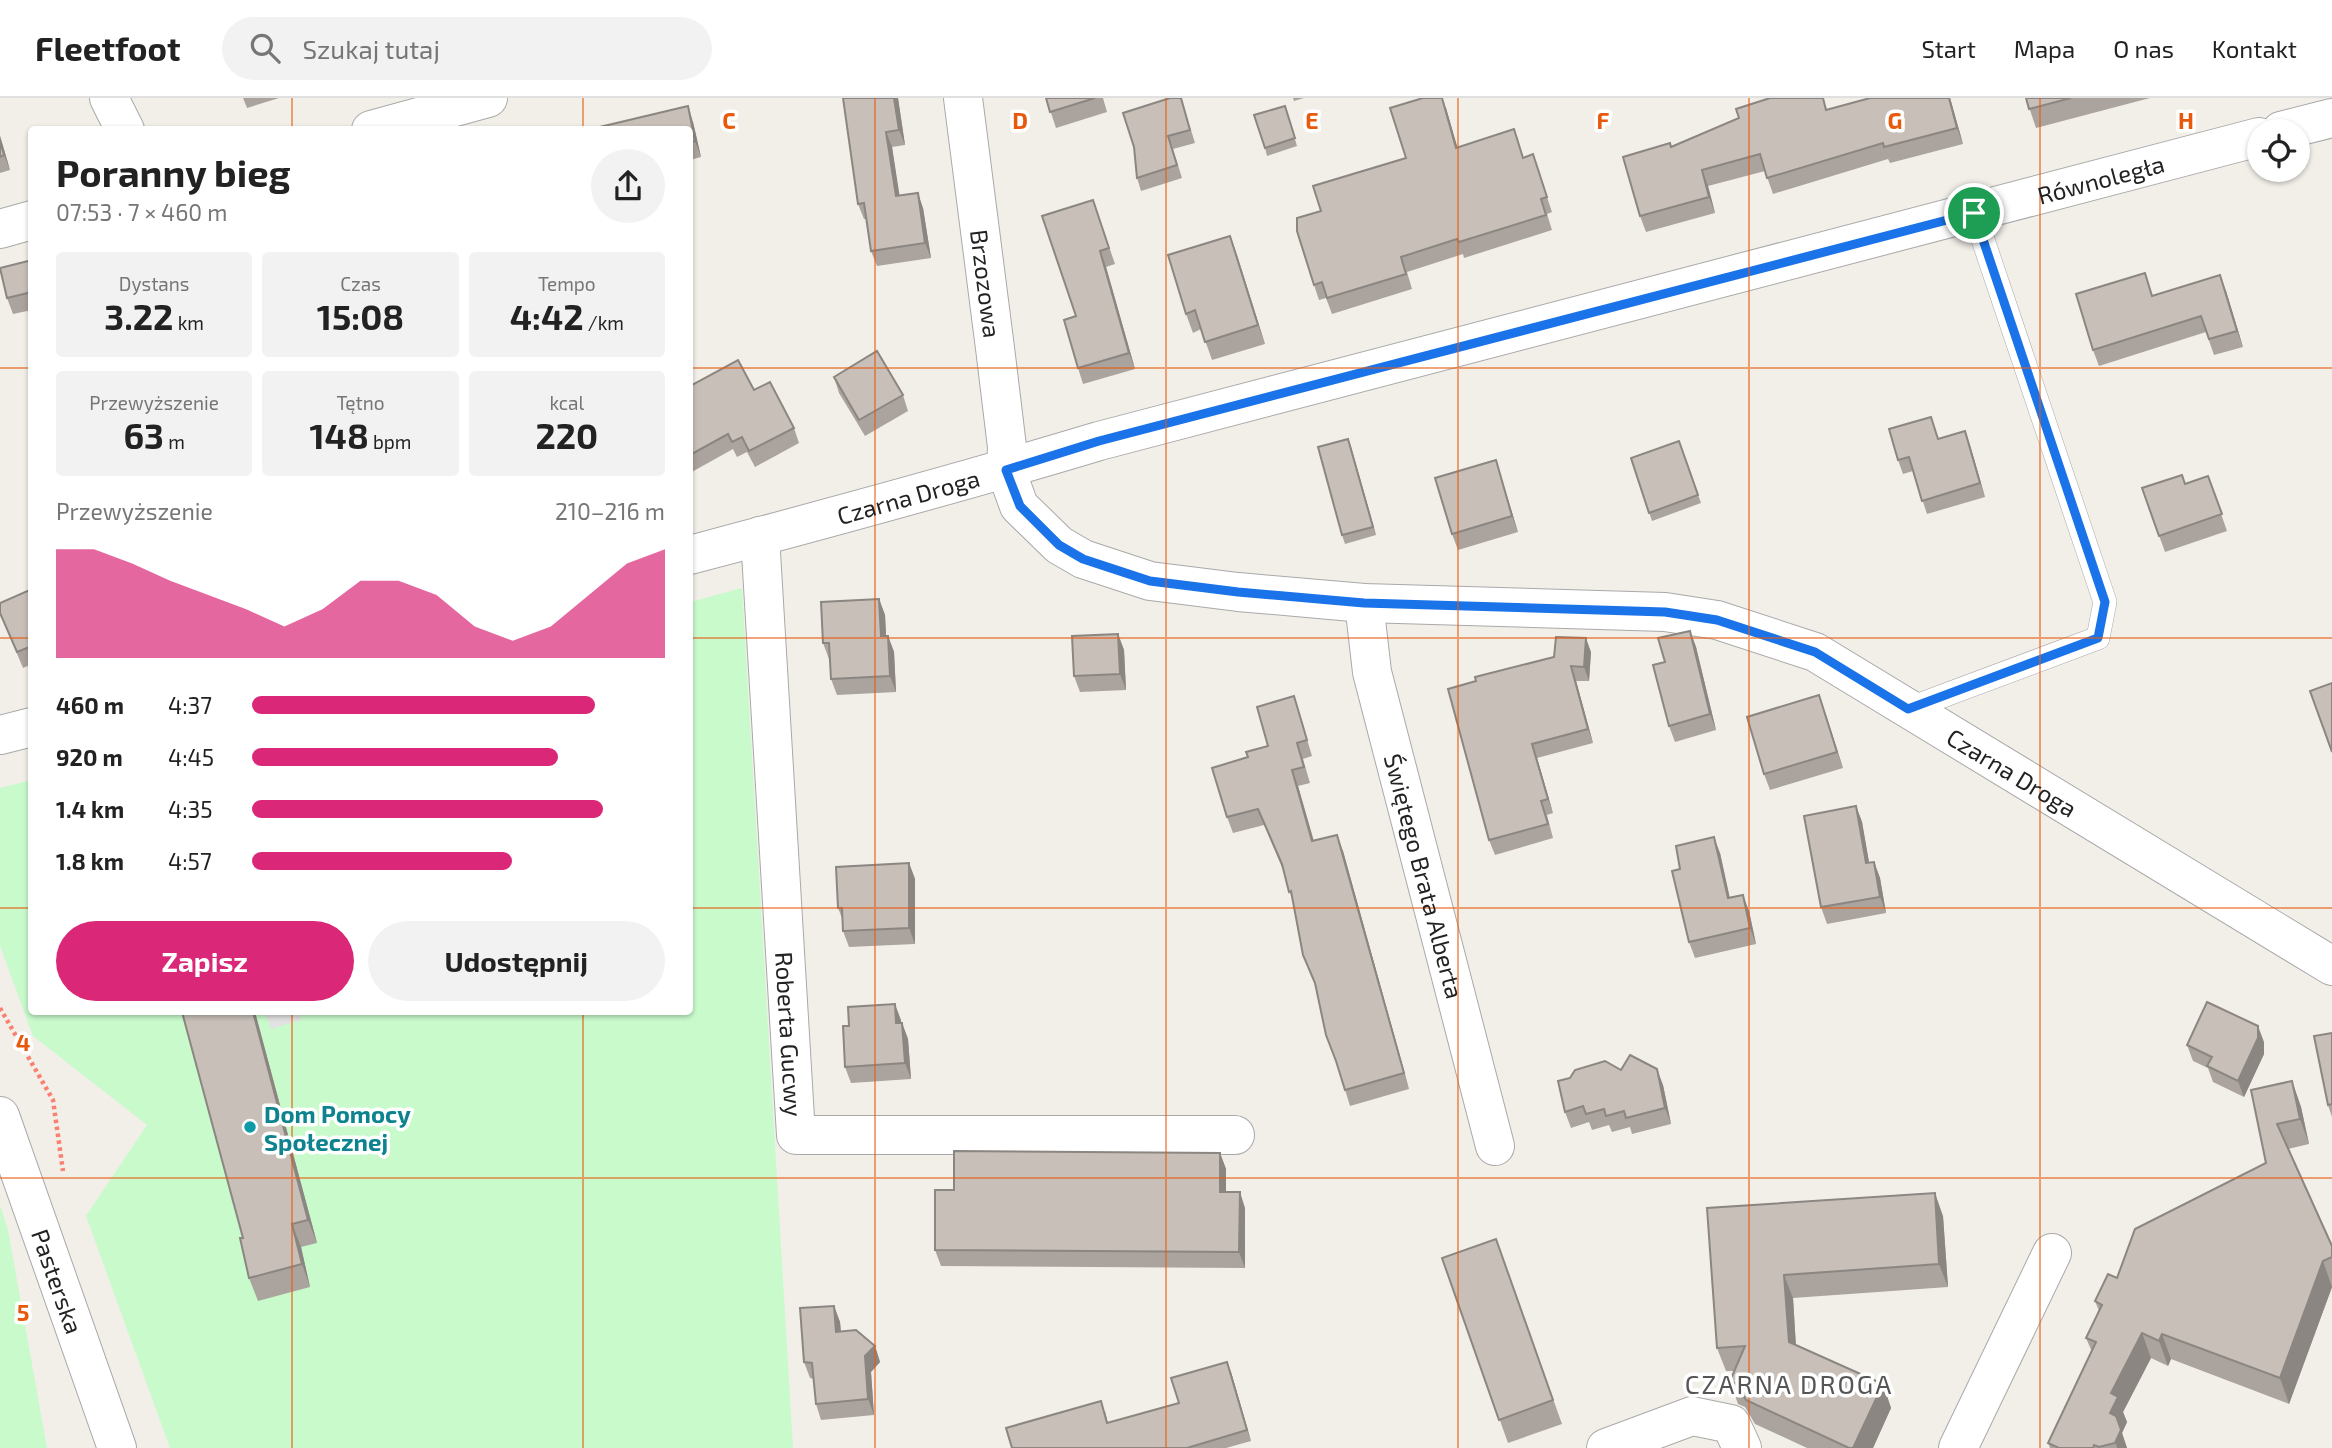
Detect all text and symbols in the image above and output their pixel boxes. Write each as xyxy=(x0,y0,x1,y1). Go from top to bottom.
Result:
search box xyxy=(222,17,712,80)
text: Fleetfoot xyxy=(35,28,180,68)
icon: search xyxy=(246,29,284,67)
text: Szukaj tutaj xyxy=(302,33,440,64)
text: Start xyxy=(1921,34,1976,63)
text: Mapa xyxy=(2014,34,2075,63)
text: O nas xyxy=(2113,34,2174,63)
text: Kontakt xyxy=(2212,34,2297,63)
text: C xyxy=(722,106,736,134)
text: D xyxy=(1012,106,1028,134)
text: E xyxy=(1305,106,1319,134)
text: F xyxy=(1597,106,1610,134)
text: G xyxy=(1888,106,1902,134)
text: H xyxy=(2178,106,2194,134)
map controls xyxy=(2247,119,2310,182)
button: locate xyxy=(2247,119,2310,182)
street label: Równoległa xyxy=(2034,148,2167,209)
text: Poranny bieg xyxy=(56,149,291,195)
button: share xyxy=(591,149,665,223)
pin xyxy=(1944,183,2004,243)
icon: arrive xyxy=(1955,194,1993,232)
text: 07:53 · 7 × 460 m xyxy=(56,198,228,226)
street label: Brzozowa xyxy=(965,228,1008,339)
text: Dystans xyxy=(119,272,190,295)
text: Czas xyxy=(340,272,381,295)
text: Tempo xyxy=(538,272,596,295)
text: 3.22 xyxy=(104,295,173,337)
text: 15:08 xyxy=(317,295,404,337)
text: 4:42 xyxy=(510,295,584,337)
text: km xyxy=(173,311,204,334)
text: /km xyxy=(584,311,624,334)
text: Przewyższenie xyxy=(89,391,219,414)
text: Tętno xyxy=(336,391,385,414)
text: kcal xyxy=(549,391,584,414)
text: 63 xyxy=(123,414,164,456)
text: 148 xyxy=(310,414,369,456)
text: 220 xyxy=(535,414,598,456)
text: m xyxy=(164,430,185,453)
text: bpm xyxy=(369,430,411,453)
street label: Czarna Droga xyxy=(834,462,983,530)
text: Przewyższenie xyxy=(56,497,213,525)
text: 210–216 m xyxy=(555,497,665,525)
text: 460 m xyxy=(56,691,124,719)
text: 4:37 xyxy=(168,691,212,719)
street label: Czarna Droga xyxy=(1942,721,2082,822)
text: 920 m xyxy=(56,743,123,771)
text: 4:45 xyxy=(168,743,214,771)
street label: Świętego Brata Alberta xyxy=(1379,750,1471,1001)
text: 1.4 km xyxy=(56,795,124,823)
text: 4:35 xyxy=(168,795,213,823)
text: 1.8 km xyxy=(56,847,124,875)
text: 4:57 xyxy=(168,847,212,875)
button: Zapisz xyxy=(56,921,354,1001)
button: Udostępnij xyxy=(368,921,665,1001)
street label: Roberta Gucwy xyxy=(771,951,809,1118)
text: 4 xyxy=(16,1028,30,1056)
place label: Dom Pomocy Społecznej xyxy=(264,1099,411,1156)
marker: Dom Pomocy Społecznej xyxy=(242,1119,258,1135)
street label: Pasterska xyxy=(26,1225,90,1337)
text: 5 xyxy=(17,1298,29,1326)
district label: CZARNA DROGA xyxy=(1685,1368,1893,1399)

